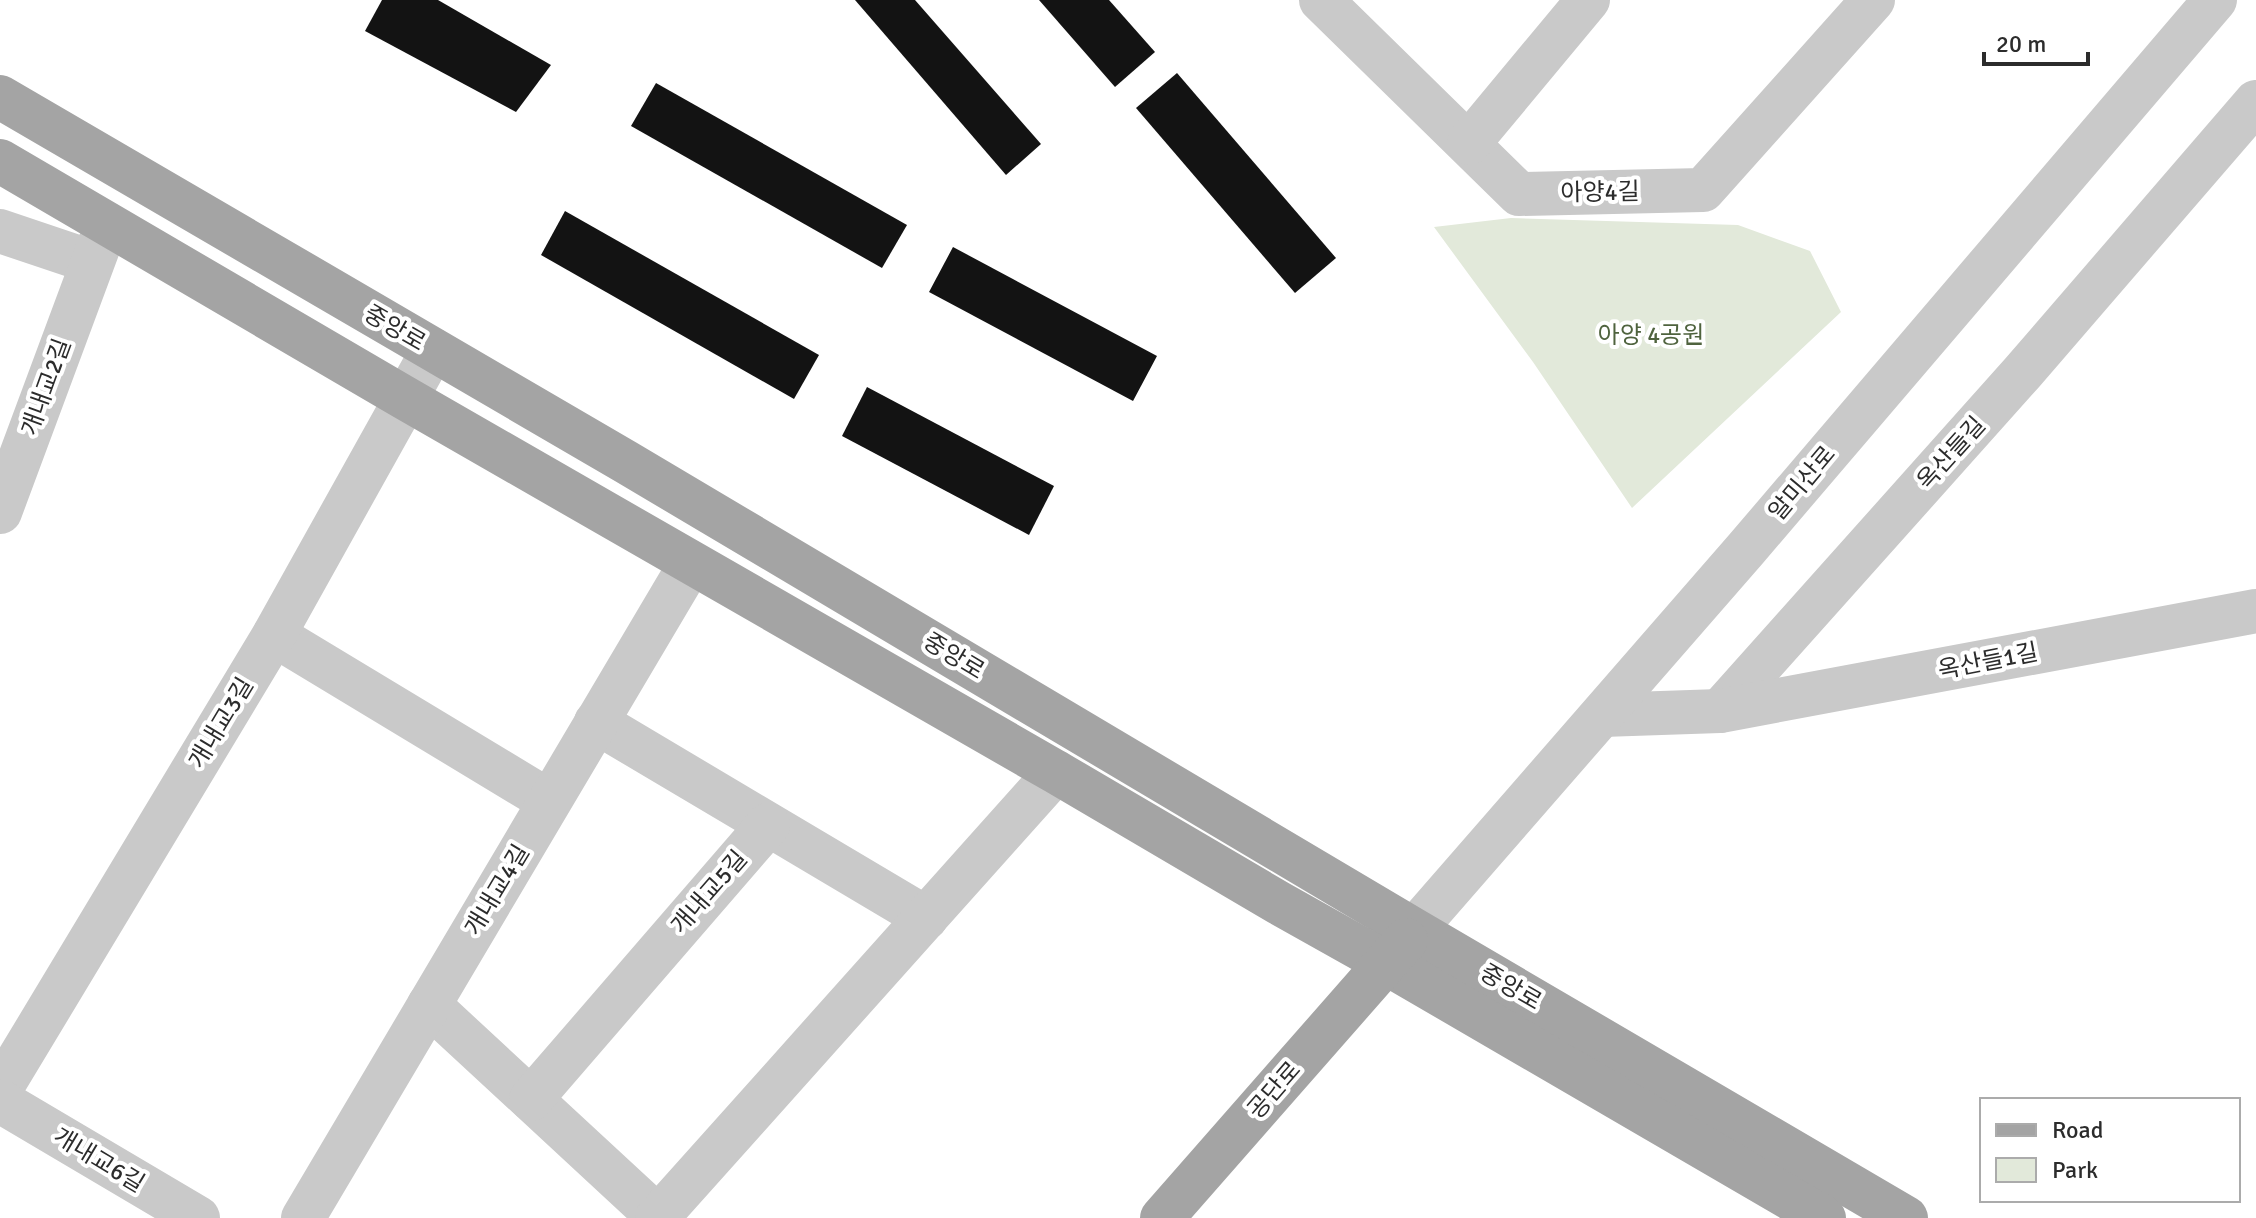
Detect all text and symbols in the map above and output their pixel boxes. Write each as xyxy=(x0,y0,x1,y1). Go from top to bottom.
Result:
scale bar xyxy=(1984,16,2088,66)
text: 20 m xyxy=(1996,29,2046,59)
street label: 아양4길 xyxy=(1560,176,1640,208)
street label: 중앙로 xyxy=(359,298,431,358)
park label: 아양 4공원 xyxy=(1598,320,1704,350)
street label: 개내교2길 xyxy=(15,334,77,440)
street label: 옥산들길 xyxy=(1910,410,1992,496)
street label: 알미산로 xyxy=(1762,440,1842,526)
street label: 중앙로 xyxy=(918,626,990,686)
street label: 옥산들1길 xyxy=(1935,637,2041,685)
street label: 개내교3길 xyxy=(182,672,260,774)
street label: 개내교4길 xyxy=(458,839,536,941)
street label: 개내교5길 xyxy=(664,844,754,940)
street label: 중앙로 xyxy=(1475,957,1547,1017)
street label: 공단로 xyxy=(1241,1055,1307,1125)
legend xyxy=(1980,1098,2240,1202)
text: Road xyxy=(2052,1115,2103,1145)
street label: 개내교6길 xyxy=(48,1121,150,1199)
text: Park xyxy=(2052,1155,2098,1185)

